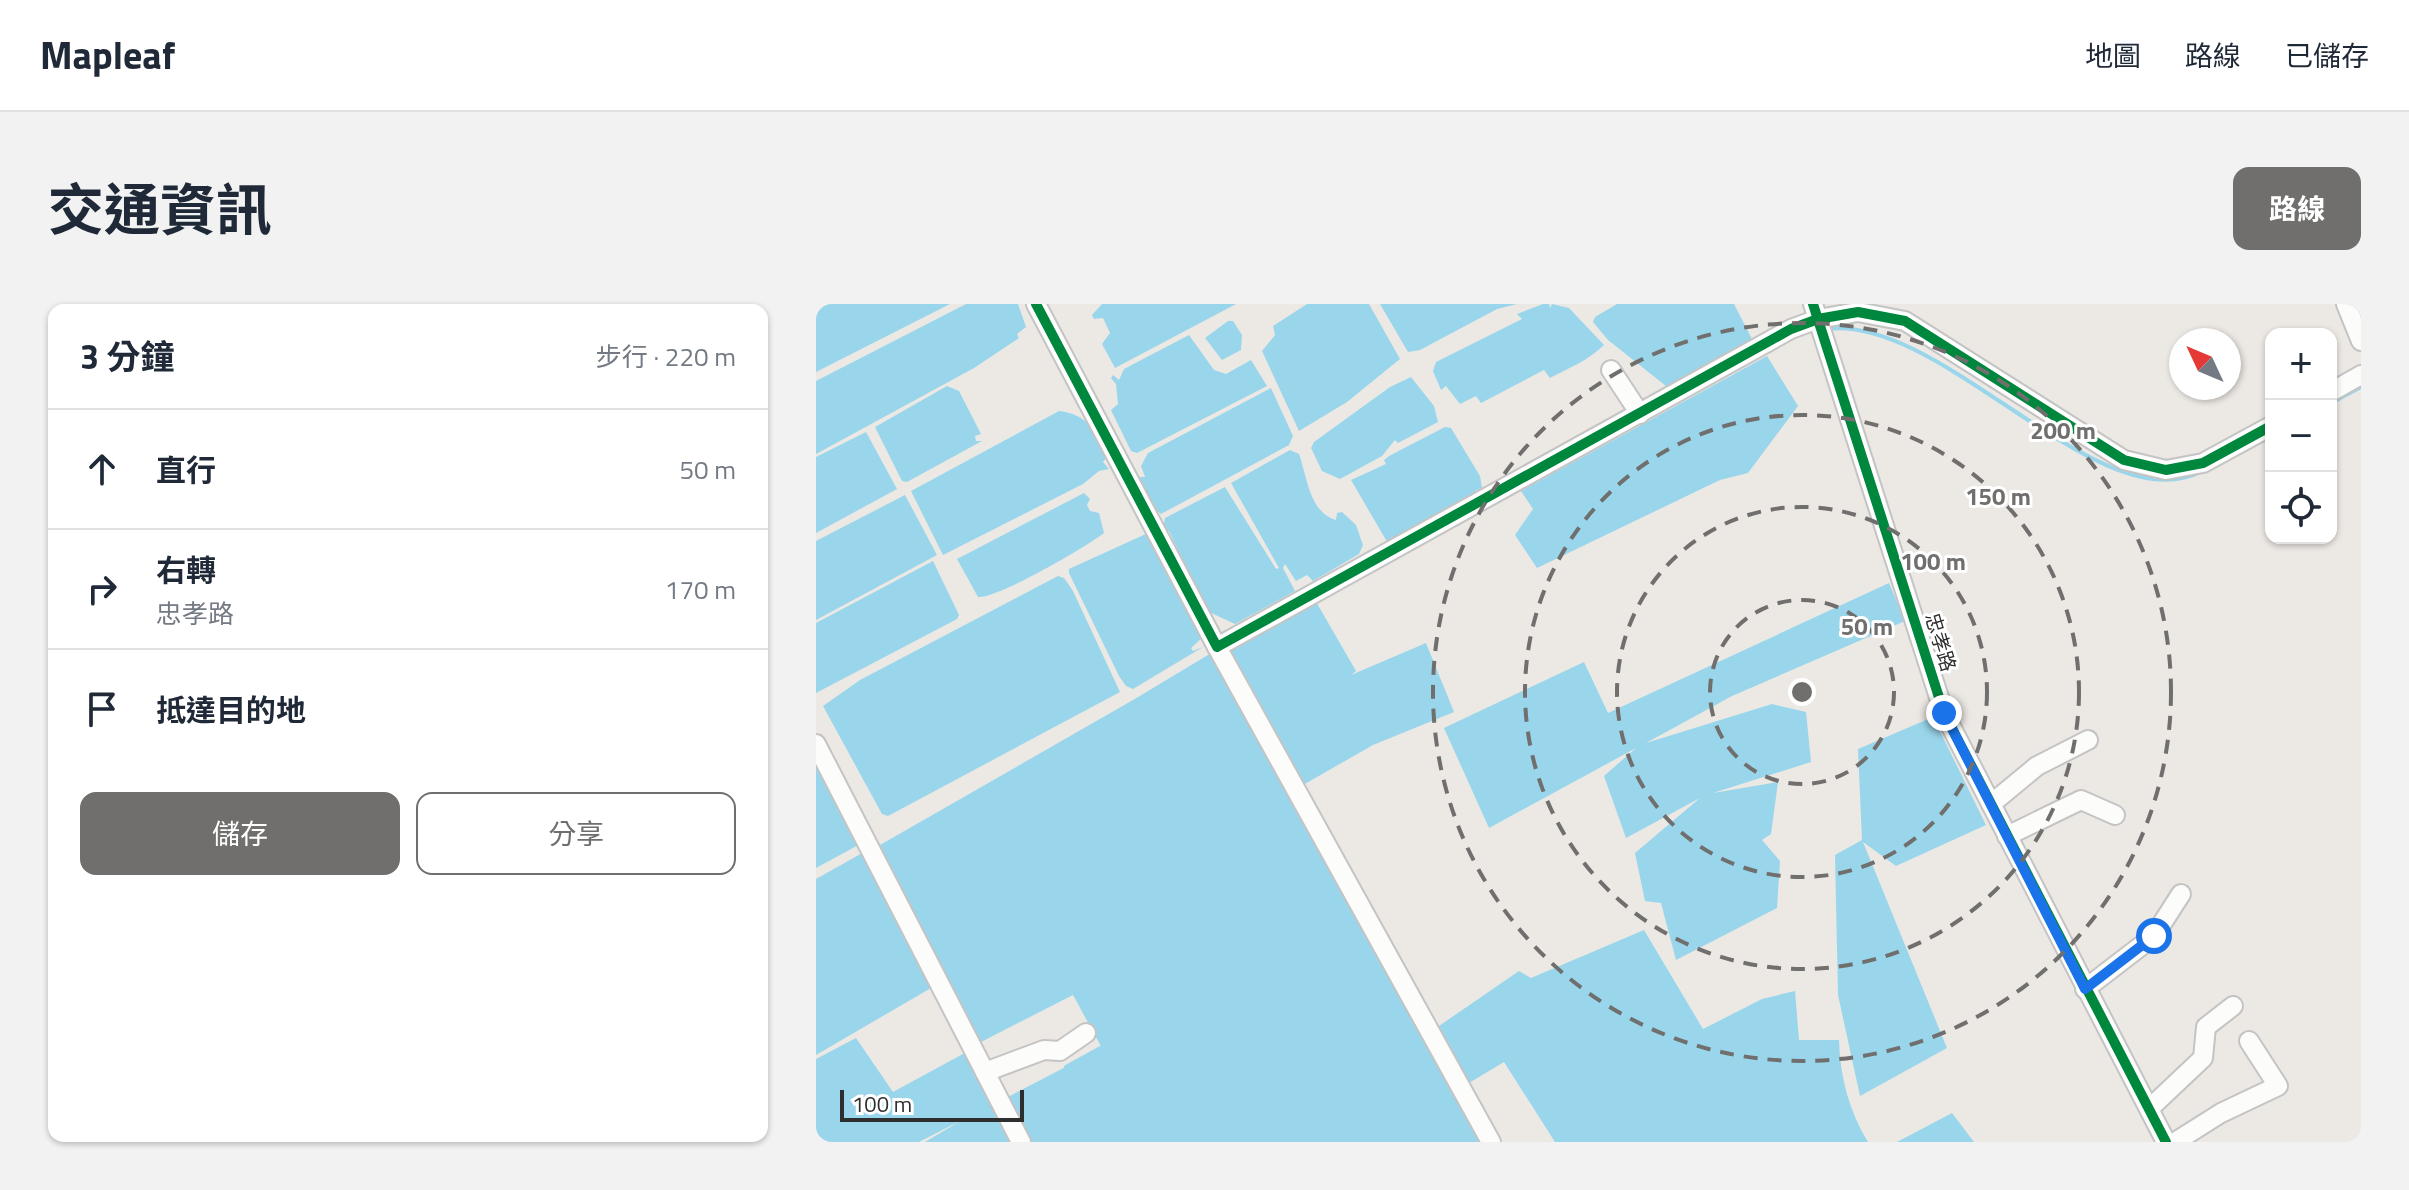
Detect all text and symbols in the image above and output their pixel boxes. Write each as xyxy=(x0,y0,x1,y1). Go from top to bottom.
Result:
text: Mapleaf xyxy=(40,26,175,84)
text: 地圖 xyxy=(2085,34,2141,77)
text: 路線 xyxy=(2185,34,2241,77)
text: 已儲存 xyxy=(2285,34,2369,77)
text: 交通資訊 xyxy=(48,167,272,252)
button: 路線 xyxy=(2233,167,2361,250)
north arrow xyxy=(2169,328,2241,400)
map controls xyxy=(2265,328,2337,544)
button: + xyxy=(2265,328,2337,400)
text: 3 分鐘 xyxy=(80,330,175,382)
text: 步行 · 220 m xyxy=(596,337,736,376)
button: − xyxy=(2265,400,2337,472)
text: 200 m xyxy=(2030,412,2096,448)
icon: ahead xyxy=(80,447,124,491)
text: 直行 xyxy=(156,447,216,493)
text: 50 m xyxy=(679,450,736,489)
button: locate xyxy=(2265,472,2337,544)
text: 150 m xyxy=(1965,478,2031,514)
text: 100 m xyxy=(1900,543,1966,579)
text: 右轉 xyxy=(156,547,216,593)
icon: right xyxy=(80,567,124,611)
text: 170 m xyxy=(665,570,736,609)
text: 忠孝路 xyxy=(156,594,234,633)
text: 50 m xyxy=(1841,608,1893,644)
street label: 忠孝路 xyxy=(1917,609,1965,675)
centre of rings xyxy=(1788,678,1816,706)
icon: arrive xyxy=(80,687,124,731)
text: 抵達目的地 xyxy=(156,687,306,733)
route end xyxy=(1926,695,1962,731)
button: 儲存 xyxy=(80,792,400,875)
button: 分享 xyxy=(416,792,736,875)
route start xyxy=(2136,918,2172,954)
scale bar xyxy=(840,1086,1024,1122)
text: 100 m xyxy=(852,1087,912,1121)

